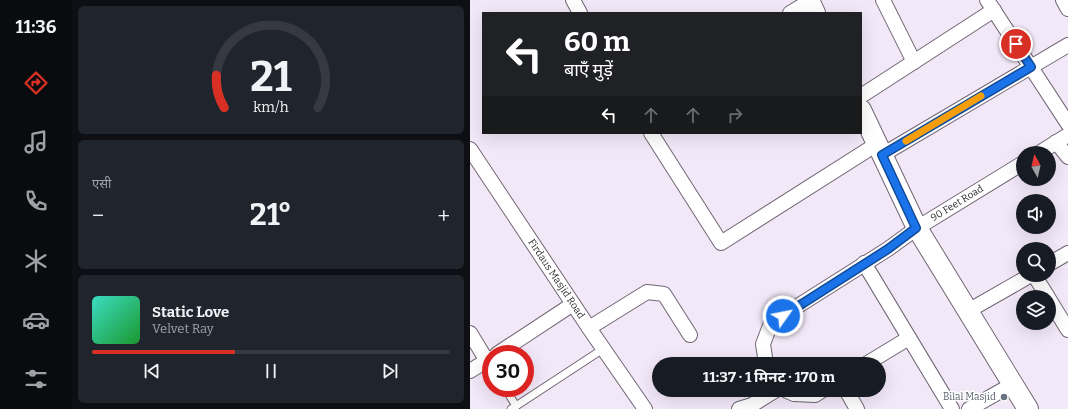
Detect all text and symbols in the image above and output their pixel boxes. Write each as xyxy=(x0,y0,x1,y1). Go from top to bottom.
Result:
text: 11:36 xyxy=(16,16,56,38)
text: 60 m xyxy=(564,25,630,58)
pin xyxy=(999,27,1033,61)
icon: left xyxy=(498,28,550,80)
icon: arrive xyxy=(1005,33,1027,55)
text: 21 xyxy=(250,52,292,102)
text: बाएँ मुड़ें xyxy=(564,59,613,81)
icon: directions xyxy=(22,69,50,97)
text: km/h xyxy=(253,99,289,116)
icon: left xyxy=(598,104,620,126)
icon: ahead xyxy=(640,104,662,126)
icon: ahead xyxy=(682,104,704,126)
icon: right xyxy=(724,104,746,126)
icon: music xyxy=(22,128,50,156)
north arrow xyxy=(1016,146,1056,186)
map controls xyxy=(1016,146,1056,330)
text: एसी xyxy=(92,176,111,191)
street label: 90 Feet Road xyxy=(929,183,986,224)
icon: phone xyxy=(22,187,50,215)
button: sound xyxy=(1016,194,1056,234)
text: 21° xyxy=(250,197,292,233)
text: − xyxy=(92,202,104,229)
text: + xyxy=(437,202,450,229)
street label: Firdaus Masjid Road xyxy=(526,237,587,321)
button: search xyxy=(1016,242,1056,282)
icon: climate xyxy=(22,247,50,275)
button: layers xyxy=(1016,290,1056,330)
position arrow xyxy=(762,295,804,337)
text: Static Love xyxy=(152,303,229,321)
icon: car xyxy=(22,306,50,334)
text: Velvet Ray xyxy=(152,321,214,336)
speed limit sign: 30 xyxy=(482,345,534,397)
icon: previous xyxy=(141,360,163,382)
icon: pause xyxy=(260,360,282,382)
icon: next xyxy=(379,360,401,382)
icon: filters xyxy=(22,365,50,393)
text: 11:37 · 1 मिनट · 170 m xyxy=(703,368,835,386)
place label: Bilal Masjid xyxy=(943,391,996,403)
marker: Bilal Masjid xyxy=(999,392,1009,402)

